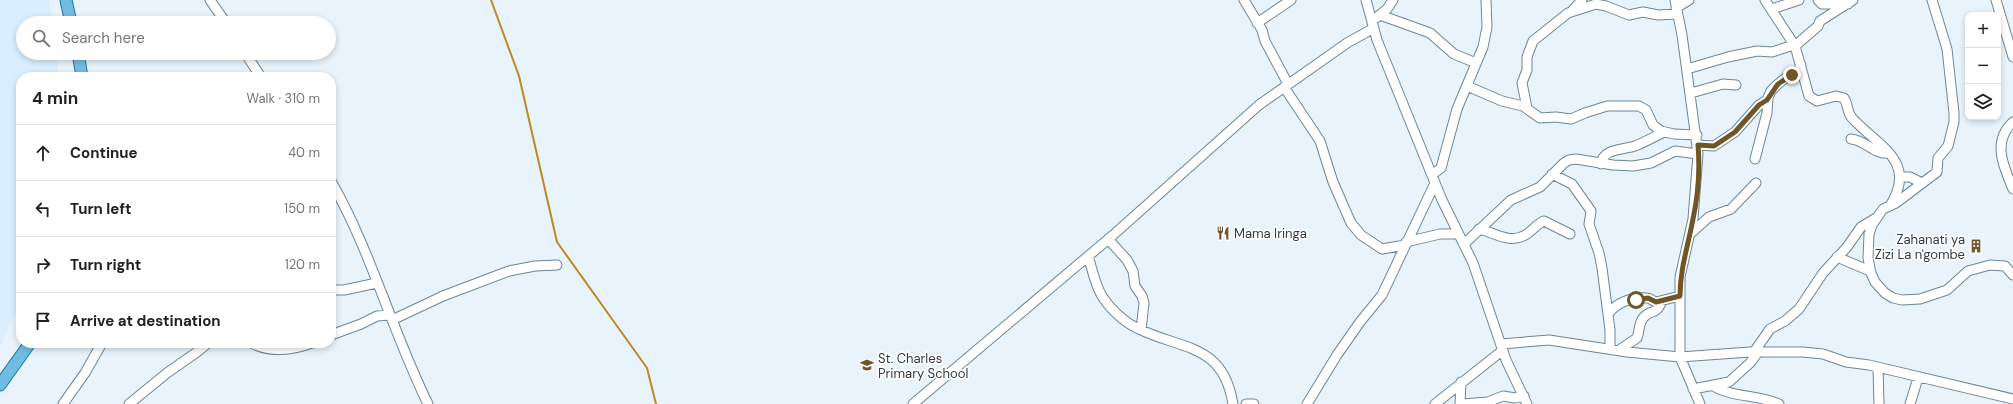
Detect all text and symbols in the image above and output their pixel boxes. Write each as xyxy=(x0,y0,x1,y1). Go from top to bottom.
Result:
map controls xyxy=(1965,12,2001,120)
button: + xyxy=(1965,12,2001,48)
search box xyxy=(16,16,336,60)
icon: search xyxy=(30,27,52,49)
text: Search here xyxy=(62,28,145,48)
button: − xyxy=(1965,48,2001,84)
route end xyxy=(1783,66,1801,84)
button: layers xyxy=(1965,84,2001,120)
text: 4 min xyxy=(32,87,78,109)
text: Walk · 310 m xyxy=(247,90,320,107)
icon: ahead xyxy=(32,142,54,164)
text: Continue xyxy=(70,143,138,163)
text: 40 m xyxy=(288,144,320,161)
icon: left xyxy=(32,198,54,220)
text: Turn left xyxy=(70,199,131,219)
text: 150 m xyxy=(284,200,320,217)
restaurant icon: Mama Iringa xyxy=(1215,225,1231,241)
place label: Mama Iringa xyxy=(1234,225,1307,242)
place label: Zahanati ya Zizi La n'gombe xyxy=(1875,231,1965,263)
building icon: Zahanati ya Zizi La n'gombe xyxy=(1968,238,1984,254)
icon: right xyxy=(32,254,54,276)
text: Turn right xyxy=(70,255,141,275)
text: 120 m xyxy=(285,256,320,273)
route start xyxy=(1627,291,1645,309)
icon: arrive xyxy=(32,310,54,332)
text: Arrive at destination xyxy=(70,311,221,331)
place label: St. Charles Primary School xyxy=(878,350,968,382)
school or university icon: St. Charles Primary School xyxy=(859,357,875,373)

